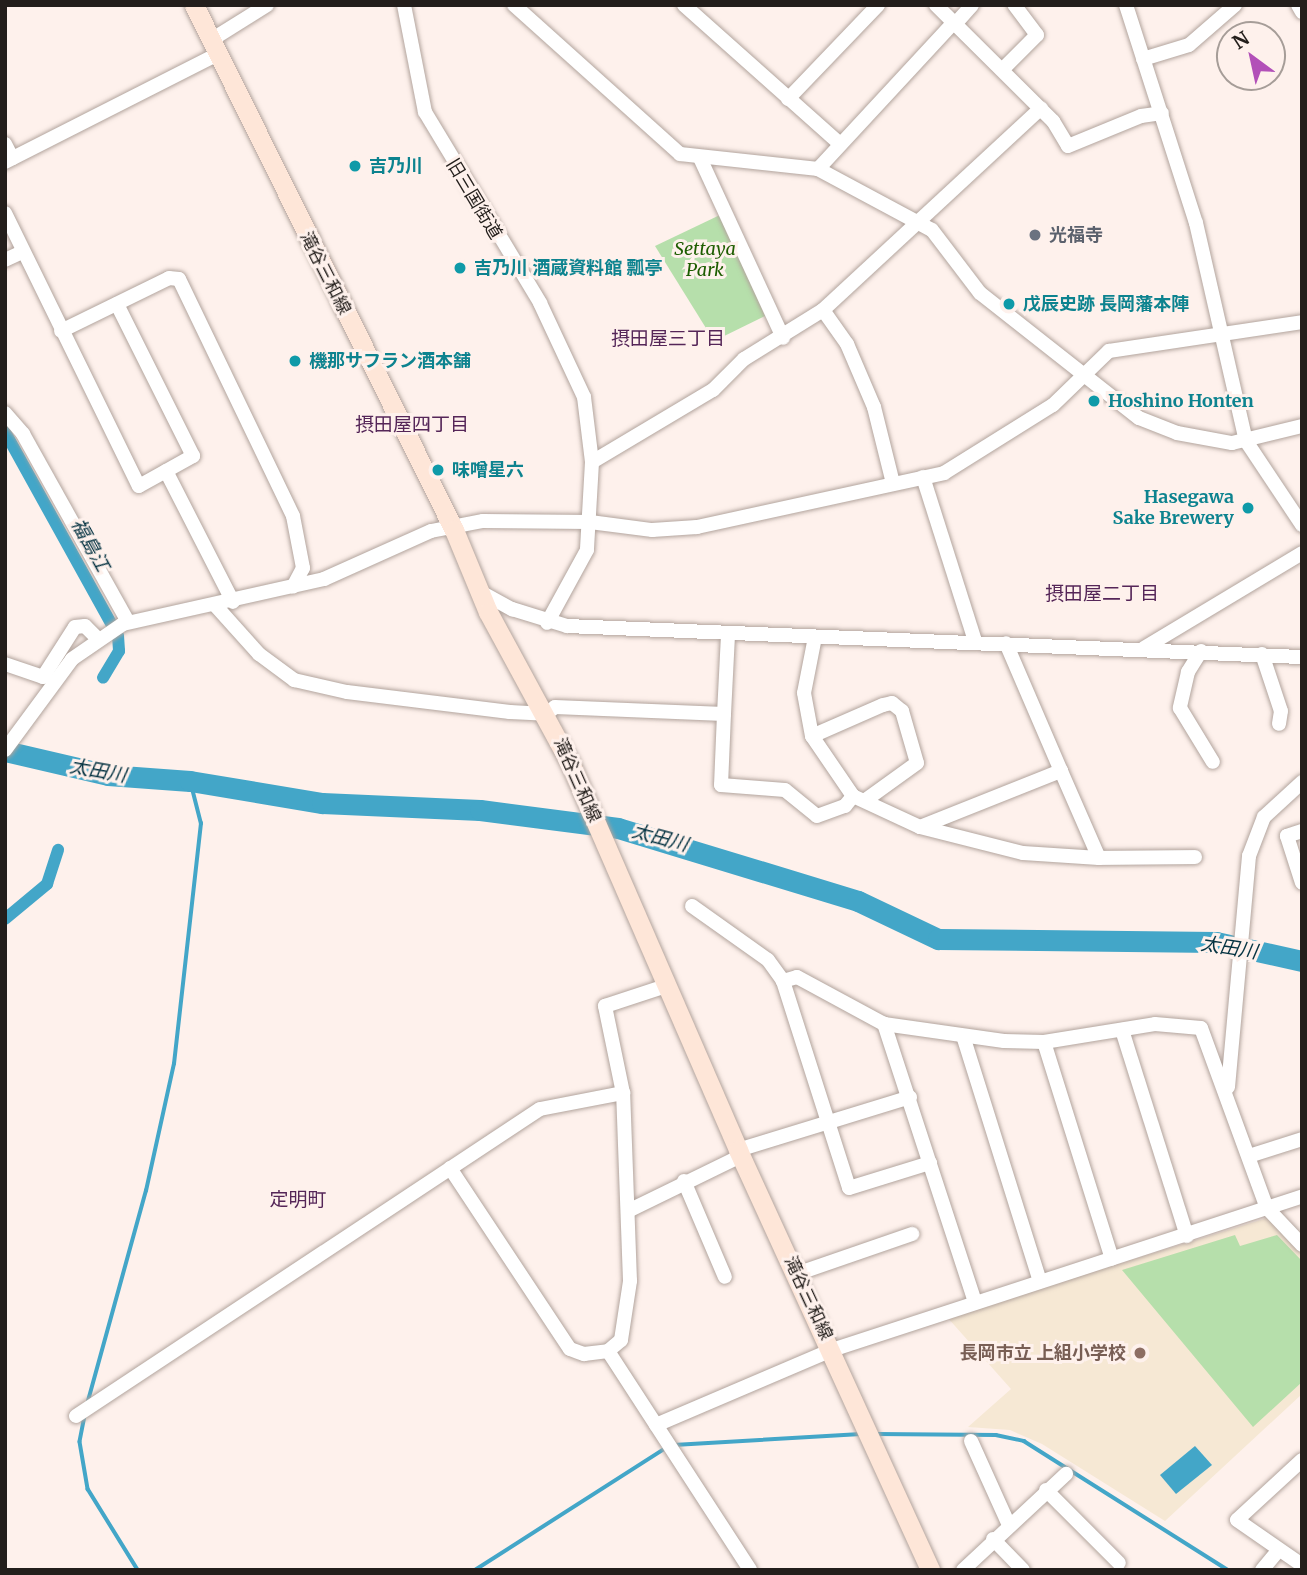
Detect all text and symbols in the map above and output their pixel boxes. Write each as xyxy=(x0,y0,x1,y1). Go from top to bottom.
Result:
north arrow xyxy=(1216,21,1286,91)
text: N xyxy=(1228,26,1253,54)
place label: 吉乃川 xyxy=(369,155,423,177)
street label: 旧三国街道 xyxy=(442,155,506,243)
marker: 吉乃川 xyxy=(347,158,363,174)
place label: 光福寺 xyxy=(1049,224,1103,246)
marker: 光福寺 xyxy=(1027,227,1043,243)
street label: 滝谷三和線 xyxy=(295,228,355,318)
park label: Settaya Park xyxy=(674,239,736,282)
place label: 吉乃川 酒蔵資料館 瓢亭 xyxy=(474,257,663,279)
marker: 吉乃川 酒蔵資料館 瓢亭 xyxy=(452,260,468,276)
place label: 戊辰史跡 長岡藩本陣 xyxy=(1023,293,1189,315)
marker: 戊辰史跡 長岡藩本陣 xyxy=(1001,296,1017,312)
district label: 摂田屋三丁目 xyxy=(611,328,725,350)
place label: 機那サフラン酒本舗 xyxy=(309,350,471,372)
marker: 機那サフラン酒本舗 xyxy=(287,353,303,369)
place label: Hoshino Honten xyxy=(1108,390,1254,412)
marker: Hoshino Honten xyxy=(1086,393,1102,409)
district label: 摂田屋四丁目 xyxy=(355,414,469,436)
place label: 味噌星六 xyxy=(452,459,524,481)
marker: 味噌星六 xyxy=(430,462,446,478)
place label: Hasegawa Sake Brewery xyxy=(1113,487,1234,530)
marker: Hasegawa Sake Brewery xyxy=(1240,500,1256,516)
water label: 福島江 xyxy=(66,515,114,575)
district label: 摂田屋二丁目 xyxy=(1045,583,1159,605)
street label: 滝谷三和線 xyxy=(549,734,605,826)
water label: 太田川 xyxy=(68,755,128,787)
water label: 太田川 xyxy=(630,820,690,856)
water label: 太田川 xyxy=(1199,932,1259,964)
district label: 定明町 xyxy=(270,1189,326,1211)
street label: 滝谷三和線 xyxy=(779,1253,837,1343)
place label: 長岡市立 上組小学校 xyxy=(960,1342,1126,1364)
marker: 長岡市立 上組小学校 xyxy=(1132,1345,1148,1361)

